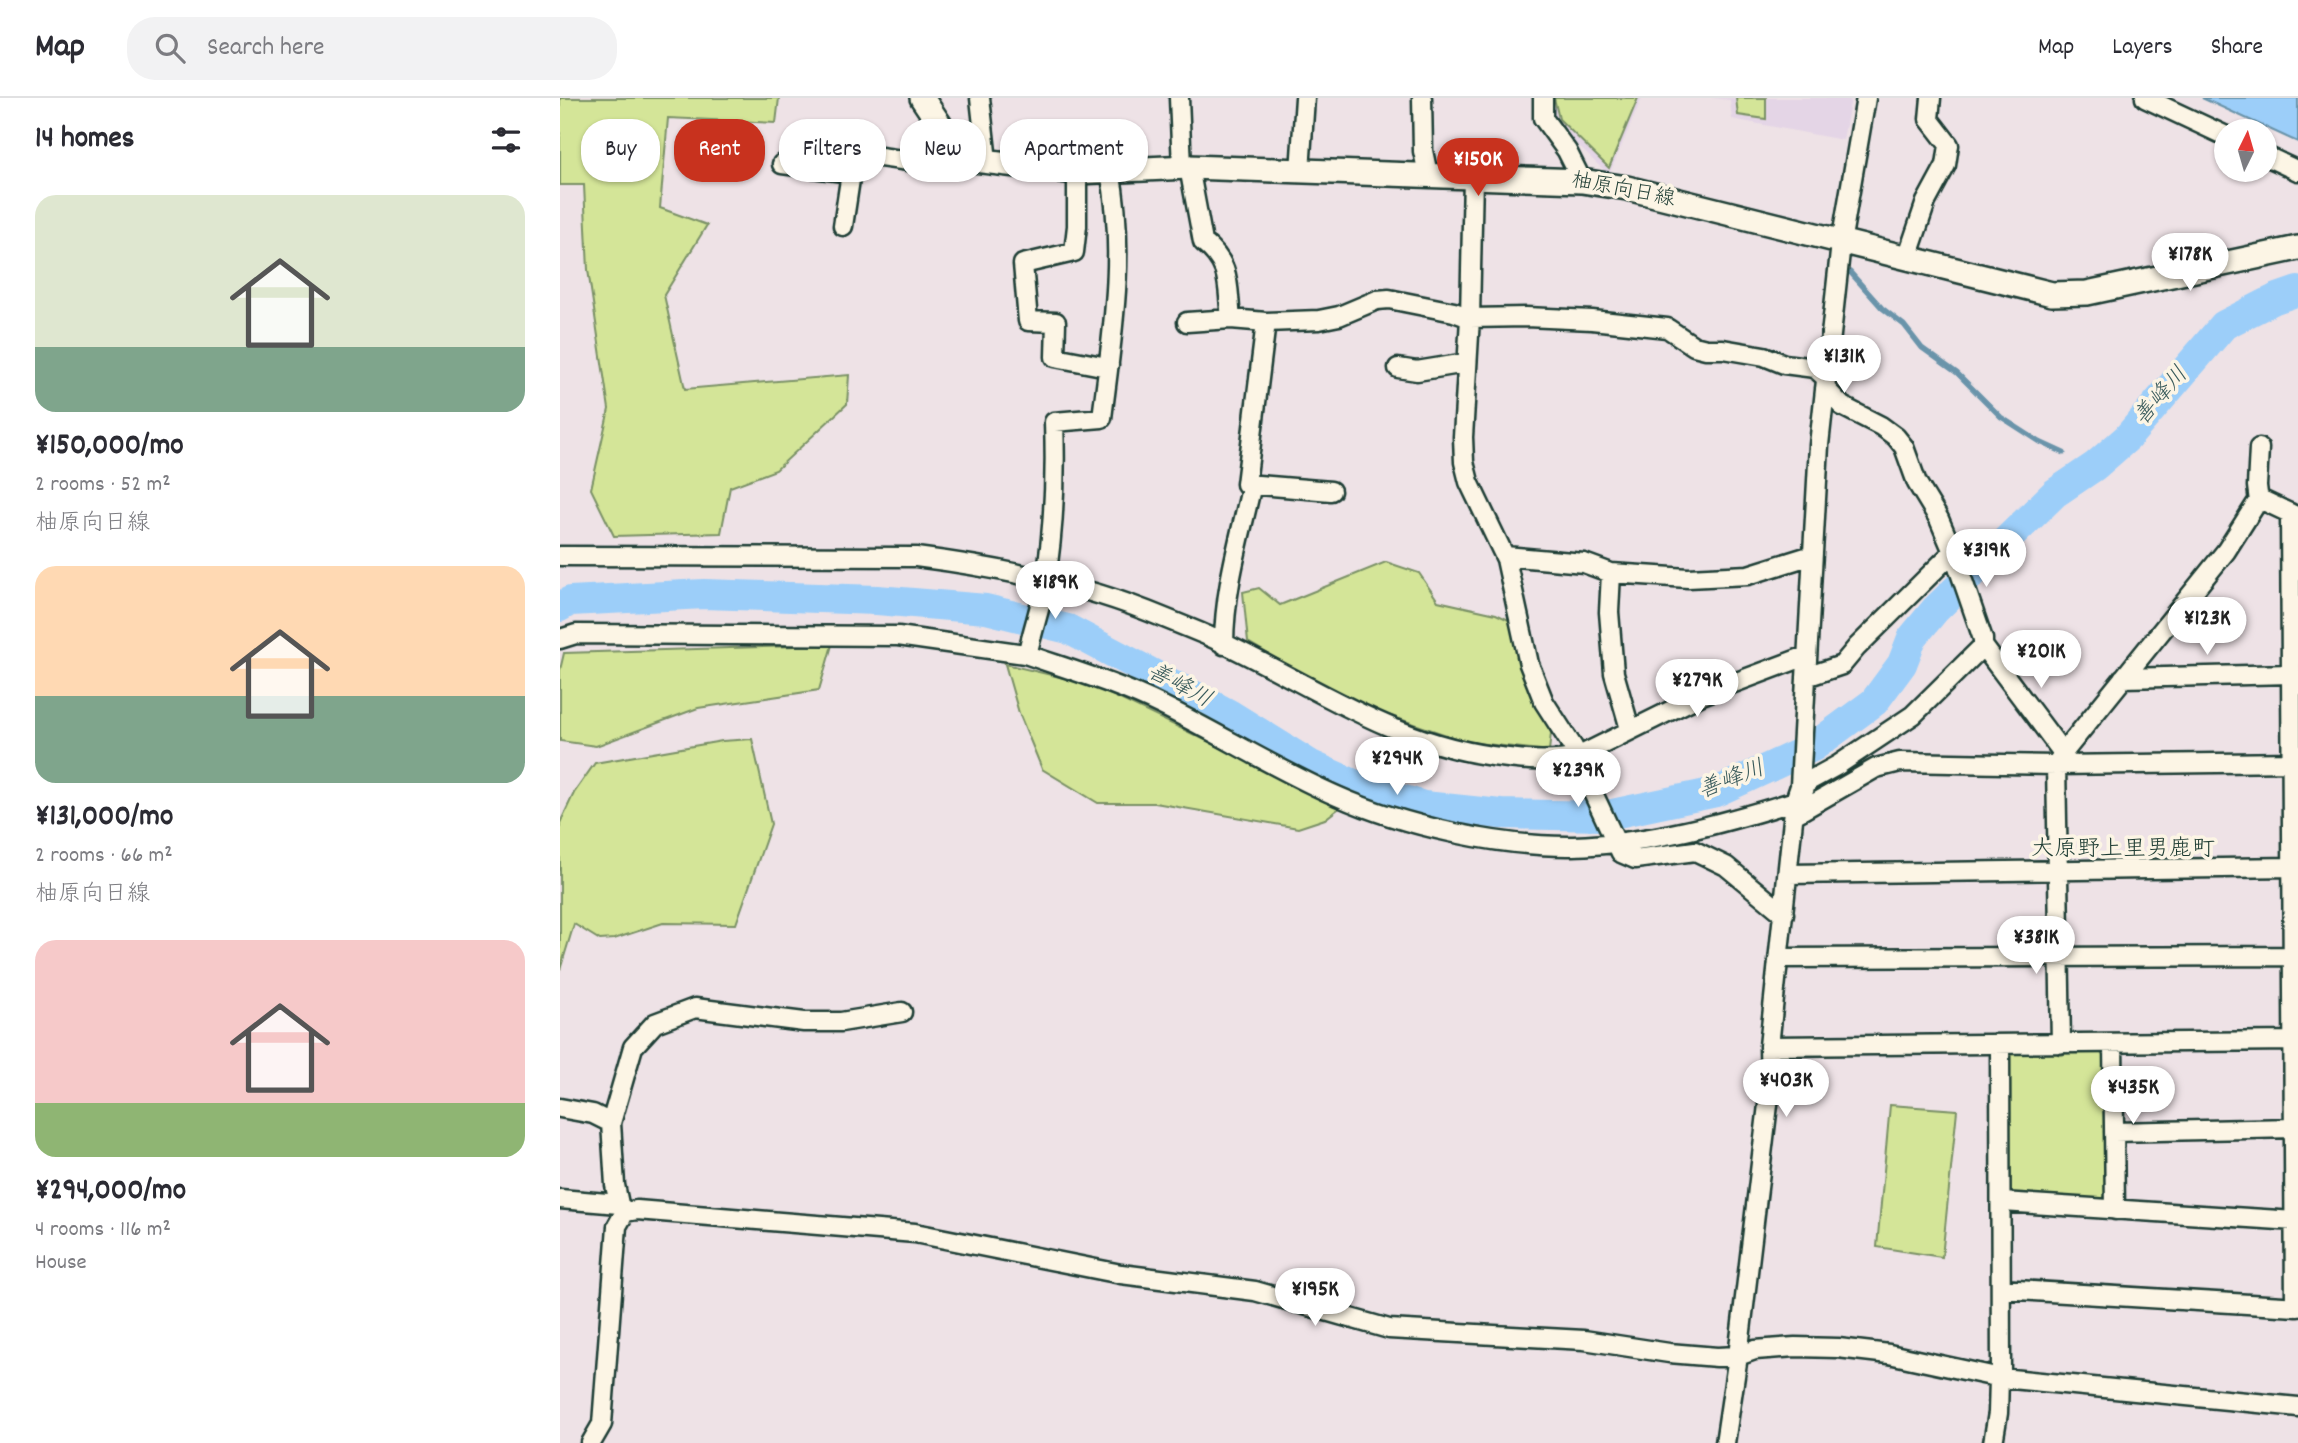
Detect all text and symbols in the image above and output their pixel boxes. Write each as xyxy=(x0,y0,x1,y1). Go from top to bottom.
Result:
search box xyxy=(127,17,617,80)
text: Map xyxy=(35,25,85,72)
icon: search xyxy=(151,29,189,67)
text: Search here xyxy=(207,30,325,67)
text: Map xyxy=(2038,31,2074,65)
text: Layers xyxy=(2112,31,2173,65)
text: Share xyxy=(2211,31,2263,65)
text: 14 homes xyxy=(35,119,134,162)
chip: Buy xyxy=(581,119,660,182)
chip: Rent xyxy=(674,119,765,182)
chip: Filters xyxy=(779,119,886,182)
chip: New xyxy=(900,119,986,182)
chip: Apartment xyxy=(1000,119,1148,182)
north arrow xyxy=(2214,119,2277,182)
map controls xyxy=(2214,119,2277,182)
icon: filters xyxy=(487,121,525,159)
pin: ¥150K xyxy=(1429,139,1527,198)
text: ¥150K xyxy=(1453,144,1503,177)
street label: 柚原向日線 xyxy=(1569,166,1677,216)
pin: ¥178K xyxy=(2141,234,2239,293)
text: ¥178K xyxy=(2168,239,2212,272)
icon: home xyxy=(217,240,343,366)
pin: ¥131K xyxy=(1795,336,1893,395)
text: ¥131K xyxy=(1823,341,1865,374)
water label: 善峰川 xyxy=(2127,360,2197,434)
text: ¥150,000/mo xyxy=(35,426,184,469)
text: 2 rooms · 52 m² xyxy=(35,469,171,502)
text: 柚原向日線 xyxy=(35,508,150,541)
pin: ¥319K xyxy=(1937,530,2035,589)
text: ¥319K xyxy=(1962,535,2010,568)
pin: ¥189K xyxy=(1006,561,1104,621)
text: ¥189K xyxy=(1032,567,1078,600)
pin: ¥123K xyxy=(2158,598,2256,657)
text: ¥123K xyxy=(2183,603,2231,636)
icon: home xyxy=(217,611,343,737)
pin: ¥201K xyxy=(1992,630,2090,690)
text: ¥201K xyxy=(2016,636,2066,669)
water label: 善峰川 xyxy=(1141,656,1217,718)
pin: ¥279K xyxy=(1648,660,1746,719)
text: ¥279K xyxy=(1671,665,1723,698)
pin: ¥294K xyxy=(1348,738,1446,797)
text: ¥294K xyxy=(1371,743,1423,776)
pin: ¥239K xyxy=(1529,750,1627,809)
water label: 善峰川 xyxy=(1694,753,1770,809)
text: ¥239K xyxy=(1552,755,1604,788)
text: ¥131,000/mo xyxy=(35,797,173,840)
district label: 大原野上里男鹿町 xyxy=(2031,834,2215,867)
text: 2 rooms · 66 m² xyxy=(35,840,173,873)
text: 柚原向日線 xyxy=(35,879,150,912)
pin: ¥381K xyxy=(1987,916,2085,976)
text: ¥381K xyxy=(2013,922,2059,955)
icon: home xyxy=(217,985,343,1111)
pin: ¥403K xyxy=(1737,1060,1835,1119)
text: ¥403K xyxy=(1759,1065,1813,1098)
pin: ¥435K xyxy=(2084,1066,2182,1126)
text: ¥435K xyxy=(2107,1072,2159,1105)
text: ¥294,000/mo xyxy=(35,1171,186,1214)
text: 4 rooms · 116 m² xyxy=(35,1214,171,1247)
text: House xyxy=(35,1247,87,1280)
pin: ¥195K xyxy=(1266,1268,1364,1328)
text: ¥195K xyxy=(1291,1274,1339,1307)

